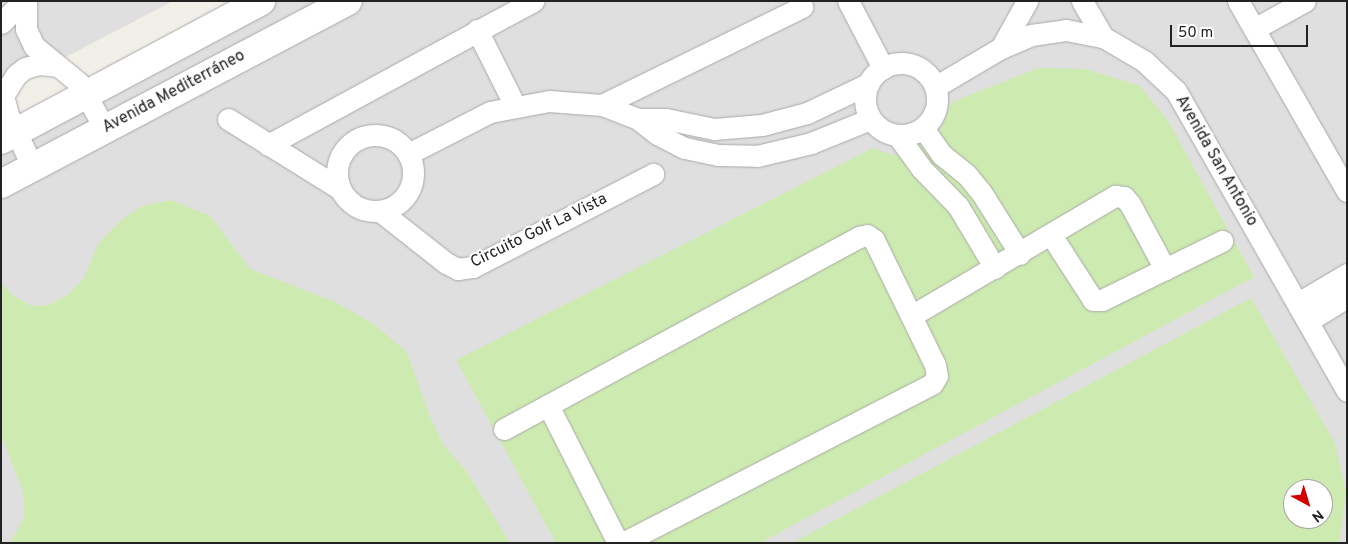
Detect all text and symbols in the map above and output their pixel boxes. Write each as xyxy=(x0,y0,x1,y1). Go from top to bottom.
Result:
scale bar xyxy=(1173,15,1310,47)
text: 50 m xyxy=(1178,24,1213,43)
street label: Avenida Mediterráneo xyxy=(100,46,248,138)
street label: Avenida San Antonio xyxy=(1171,92,1261,230)
street label: Circuito Golf La Vista xyxy=(467,189,611,273)
north arrow xyxy=(1283,479,1333,529)
text: N xyxy=(1308,505,1326,525)

